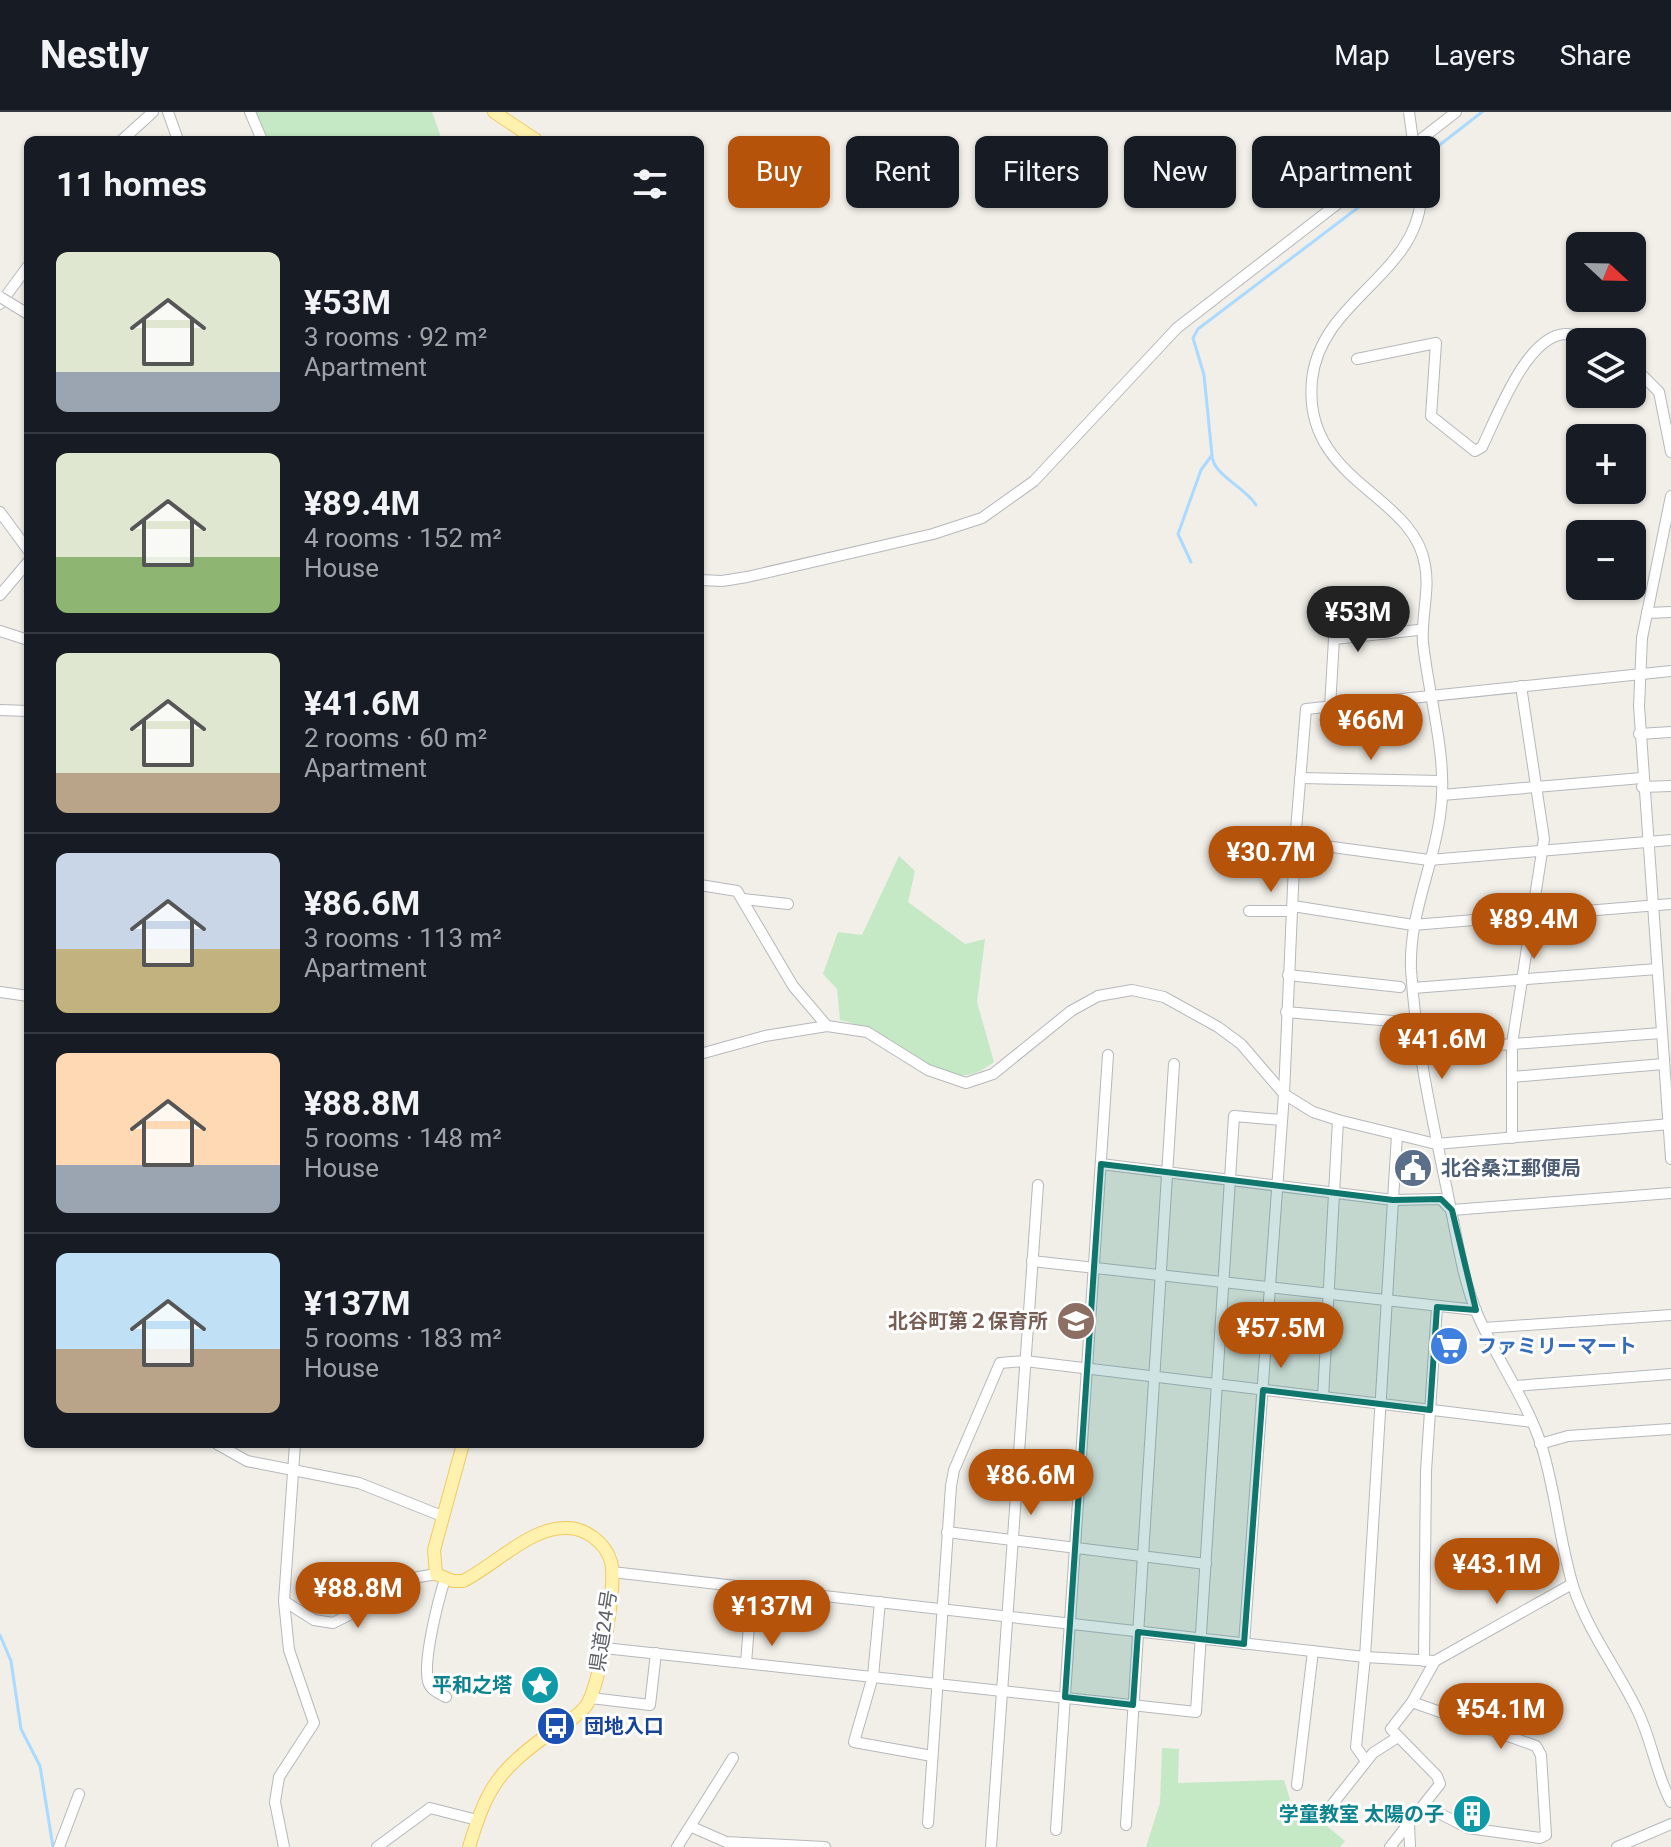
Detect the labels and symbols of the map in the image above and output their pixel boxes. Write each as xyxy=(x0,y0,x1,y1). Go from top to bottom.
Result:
north arrow xyxy=(1566,232,1646,312)
pin: ¥53M xyxy=(1311,586,1405,654)
pin: ¥66M xyxy=(1324,694,1418,762)
pin: ¥30.7M xyxy=(1206,826,1336,894)
pin: ¥89.4M xyxy=(1469,893,1599,961)
pin: ¥41.6M xyxy=(1377,1013,1507,1081)
public building icon: 北谷桑江郵便局 xyxy=(1392,1147,1434,1189)
place label: 北谷桑江郵便局 xyxy=(1441,1156,1581,1180)
school or university icon: 北谷町第２保育所 xyxy=(1055,1300,1097,1342)
pin: ¥57.5M xyxy=(1216,1302,1346,1370)
place label: 北谷町第２保育所 xyxy=(888,1309,1048,1333)
supermarket icon: ファミリーマート xyxy=(1428,1325,1470,1367)
place label: ファミリーマート xyxy=(1477,1334,1637,1358)
pin: ¥86.6M xyxy=(966,1449,1096,1517)
pin: ¥43.1M xyxy=(1432,1538,1562,1606)
pin: ¥88.8M xyxy=(293,1562,423,1630)
pin: ¥137M xyxy=(716,1580,828,1648)
street label: 県道24号 xyxy=(585,1588,621,1674)
place icon: 平和之塔 xyxy=(519,1664,561,1706)
place label: 平和之塔 xyxy=(432,1673,512,1697)
pin: ¥54.1M xyxy=(1436,1683,1566,1751)
bus stop icon: 団地入口 xyxy=(535,1705,577,1747)
place label: 団地入口 xyxy=(584,1714,664,1738)
building icon: 学童教室 太陽の子 xyxy=(1451,1793,1493,1835)
place label: 学童教室 太陽の子 xyxy=(1279,1802,1444,1826)

